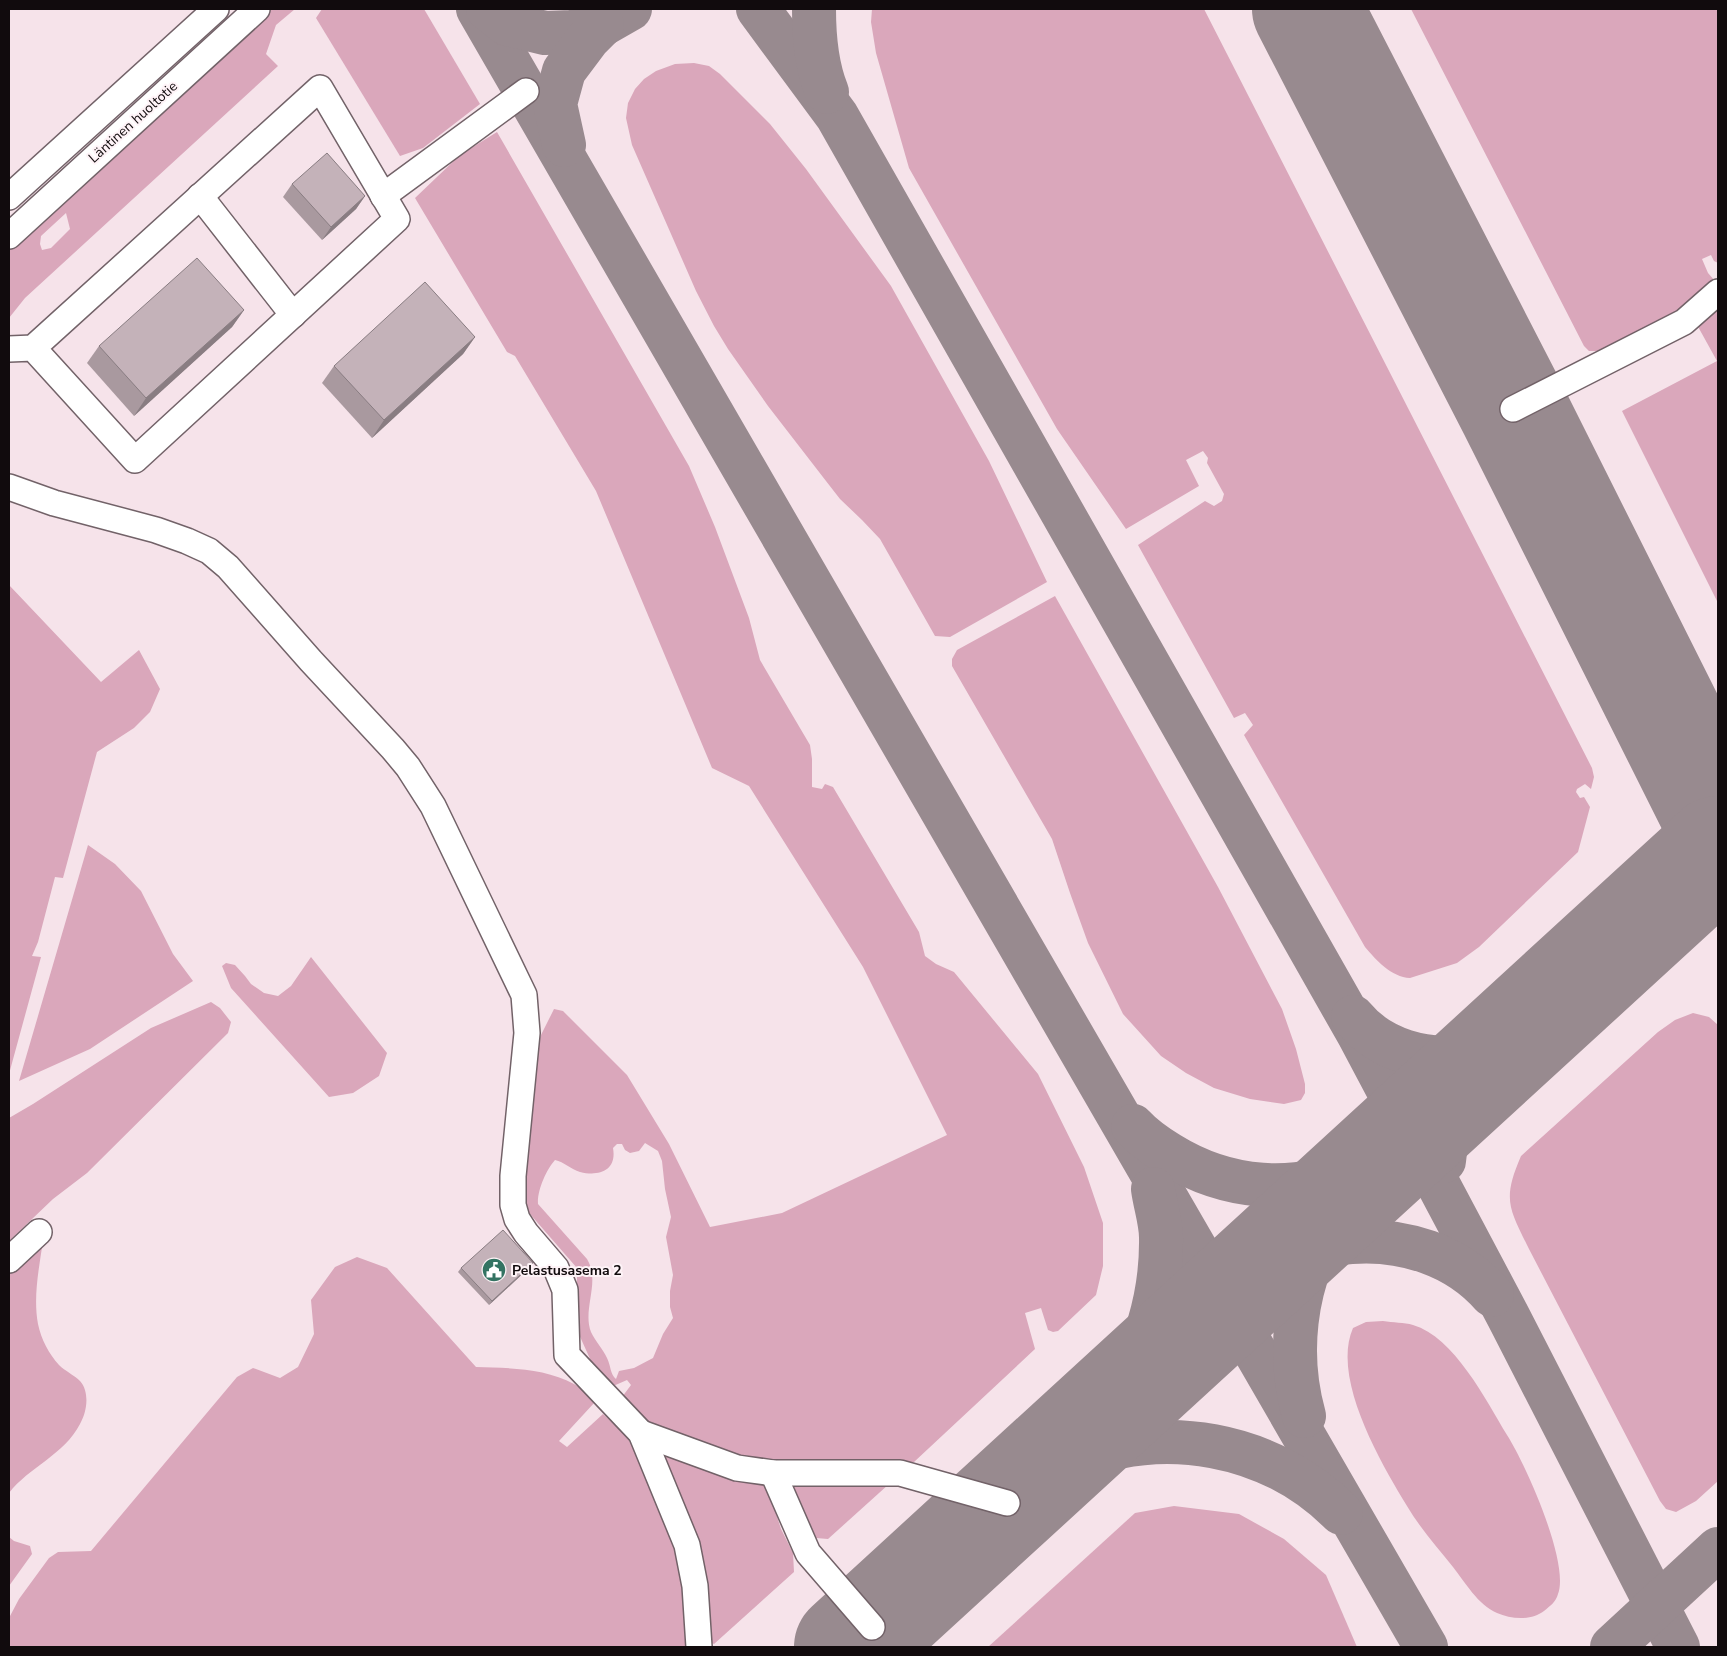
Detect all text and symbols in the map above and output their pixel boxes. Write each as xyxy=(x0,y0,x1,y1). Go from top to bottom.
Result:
street label: Läntinen huoltotie xyxy=(84,77,182,167)
public building icon: Pelastusasema 2 xyxy=(481,1257,507,1283)
place label: Pelastusasema 2 xyxy=(512,1261,622,1280)

